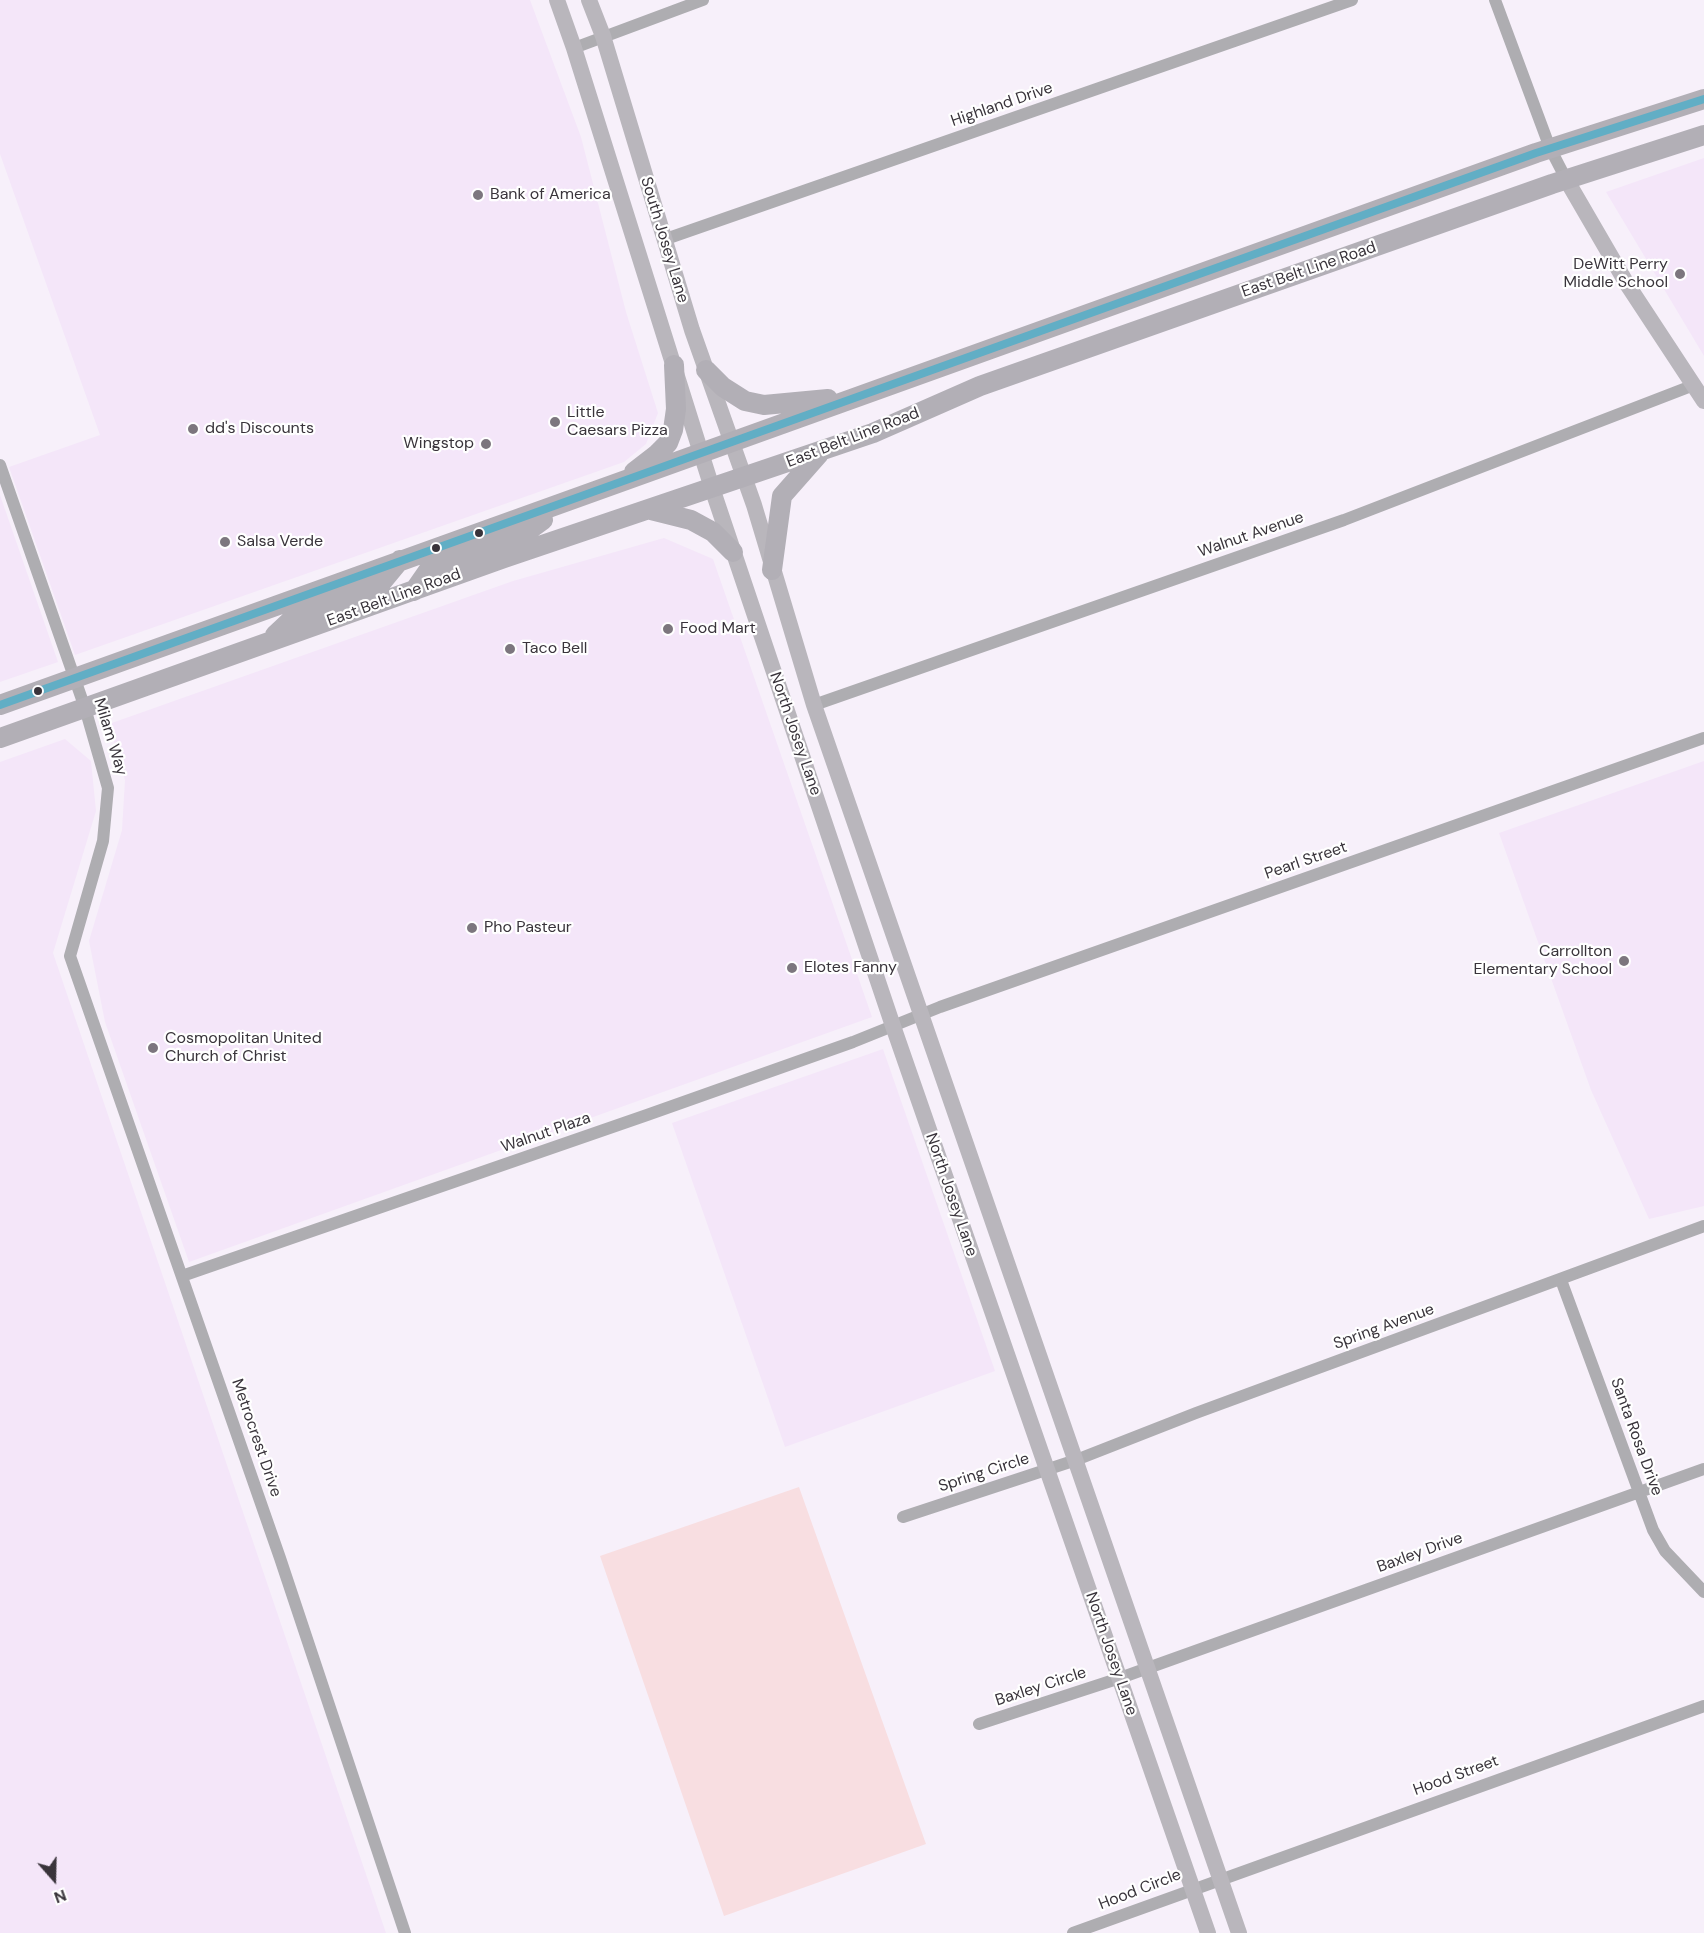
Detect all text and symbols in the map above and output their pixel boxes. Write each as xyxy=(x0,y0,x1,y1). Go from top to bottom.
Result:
street label: Highland Drive xyxy=(949,79,1055,131)
street label: South Josey Lane xyxy=(636,175,692,305)
place label: Bank of America xyxy=(490,185,611,205)
marker: Bank of America xyxy=(471,188,485,202)
street label: East Belt Line Road xyxy=(1239,238,1379,302)
place label: DeWitt Perry Middle School xyxy=(1564,255,1668,293)
marker: DeWitt Perry Middle School xyxy=(1673,267,1687,281)
place label: Little Caesars Pizza xyxy=(567,403,668,441)
street label: East Belt Line Road xyxy=(784,404,922,472)
marker: Little Caesars Pizza xyxy=(548,415,562,429)
place label: dd's Discounts xyxy=(205,419,314,439)
marker: dd's Discounts xyxy=(186,422,200,436)
place label: Wingstop xyxy=(403,434,474,454)
marker: Wingstop xyxy=(479,437,493,451)
street label: Walnut Avenue xyxy=(1196,508,1306,562)
unlabelled marker xyxy=(473,527,485,539)
place label: Salsa Verde xyxy=(237,532,323,552)
marker: Salsa Verde xyxy=(218,535,232,549)
unlabelled marker xyxy=(430,542,442,554)
street label: East Belt Line Road xyxy=(325,565,463,631)
place label: Food Mart xyxy=(680,619,756,639)
marker: Food Mart xyxy=(661,622,675,636)
place label: Taco Bell xyxy=(522,639,587,659)
marker: Taco Bell xyxy=(503,642,517,656)
street label: North Josey Lane xyxy=(765,670,825,798)
unlabelled marker xyxy=(32,685,44,697)
street label: Milam Way xyxy=(89,696,131,778)
street label: Pearl Street xyxy=(1262,838,1350,884)
place label: Pho Pasteur xyxy=(484,918,572,938)
marker: Pho Pasteur xyxy=(465,921,479,935)
place label: Carrollton Elementary School xyxy=(1474,942,1612,980)
marker: Carrollton Elementary School xyxy=(1617,954,1631,968)
place label: Elotes Fanny xyxy=(804,958,897,978)
marker: Elotes Fanny xyxy=(785,961,799,975)
place label: Cosmopolitan United Church of Christ xyxy=(165,1029,322,1067)
marker: Cosmopolitan United Church of Christ xyxy=(146,1041,160,1055)
street label: Walnut Plaza xyxy=(499,1109,593,1157)
street label: North Josey Lane xyxy=(921,1131,981,1259)
street label: Spring Avenue xyxy=(1331,1300,1437,1354)
street label: Metrocrest Drive xyxy=(227,1376,285,1500)
street label: Santa Rosa Drive xyxy=(1606,1376,1666,1498)
street label: Spring Circle xyxy=(936,1449,1032,1497)
street label: Baxley Drive xyxy=(1375,1529,1465,1577)
street label: North Josey Lane xyxy=(1081,1590,1141,1718)
street label: Baxley Circle xyxy=(993,1663,1089,1711)
street label: Hood Street xyxy=(1411,1752,1501,1800)
north arrow xyxy=(24,1849,84,1909)
street label: Hood Circle xyxy=(1096,1865,1184,1915)
text: N xyxy=(51,1885,69,1908)

